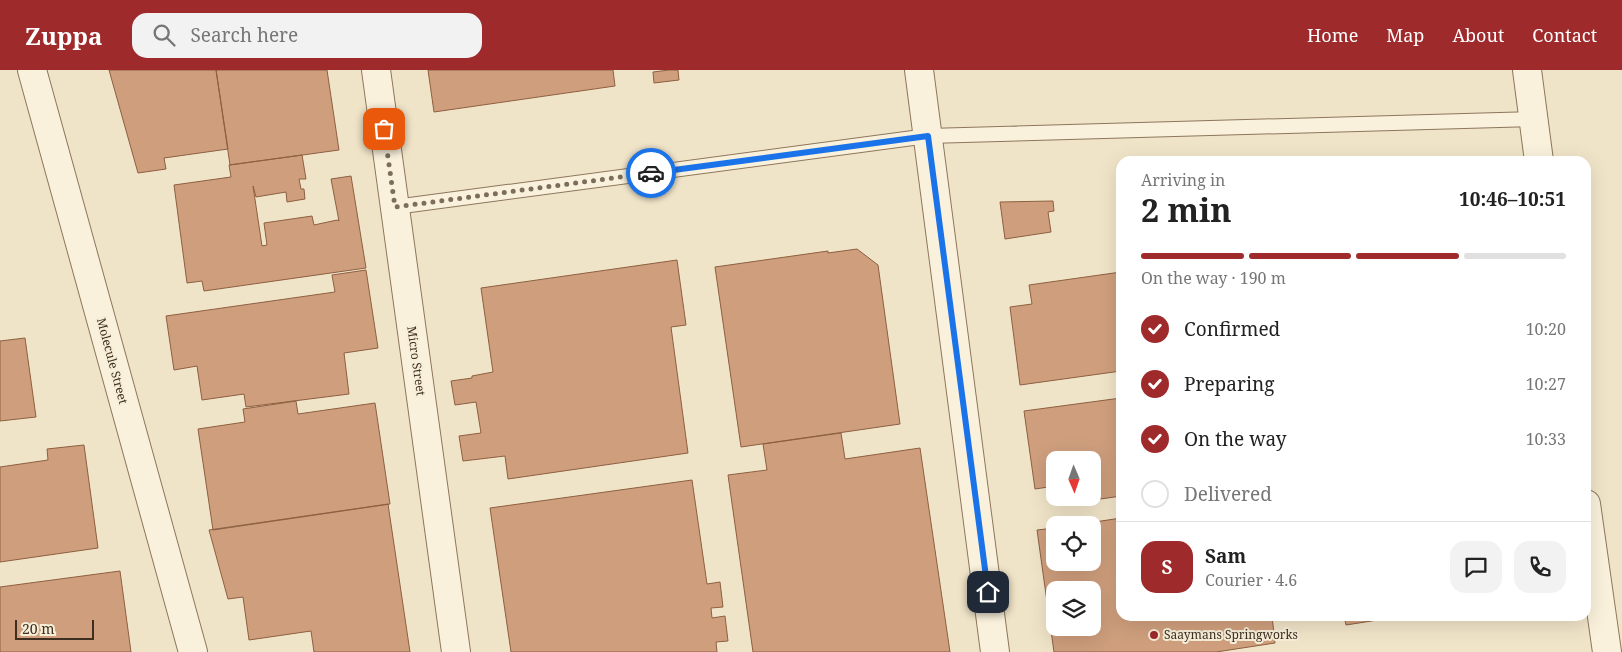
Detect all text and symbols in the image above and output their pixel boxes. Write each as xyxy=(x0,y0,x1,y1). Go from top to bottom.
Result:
search box xyxy=(132,13,482,58)
text: Zuppa xyxy=(25,19,102,52)
icon: search xyxy=(150,21,178,49)
text: Search here xyxy=(190,22,298,48)
text: Home xyxy=(1307,23,1358,47)
text: Map xyxy=(1386,23,1424,47)
text: About xyxy=(1452,23,1504,47)
text: Contact xyxy=(1532,23,1597,47)
pin xyxy=(363,108,405,150)
icon: bag xyxy=(370,115,398,143)
courier xyxy=(626,148,676,198)
icon: car xyxy=(637,159,665,187)
text: Arriving in xyxy=(1141,169,1225,191)
text: 10:46–10:51 xyxy=(1459,186,1566,212)
text: 2 min xyxy=(1141,188,1232,231)
text: On the way · 190 m xyxy=(1141,267,1286,289)
icon: check xyxy=(1141,315,1169,343)
street label: Molecule Street xyxy=(93,316,132,406)
text: Confirmed xyxy=(1184,316,1280,342)
text: 10:20 xyxy=(1526,318,1566,340)
street label: Micro Street xyxy=(403,325,430,397)
icon: check xyxy=(1141,370,1169,398)
text: Preparing xyxy=(1184,371,1274,397)
text: 10:27 xyxy=(1526,373,1566,395)
icon: check xyxy=(1141,425,1169,453)
text: On the way xyxy=(1184,426,1287,452)
text: 10:33 xyxy=(1526,428,1566,450)
north arrow xyxy=(1046,451,1101,506)
map controls xyxy=(1046,451,1101,636)
text: Delivered xyxy=(1184,481,1272,507)
button: locate xyxy=(1046,516,1101,571)
button: chat xyxy=(1450,541,1502,593)
button: phone xyxy=(1514,541,1566,593)
text: Sam xyxy=(1205,543,1246,569)
text: S xyxy=(1161,554,1173,580)
text: Courier · 4.6 xyxy=(1205,569,1297,591)
pin xyxy=(967,571,1009,613)
icon: home xyxy=(974,578,1002,606)
button: layers xyxy=(1046,581,1101,636)
scale bar xyxy=(15,617,94,640)
text: 20 m xyxy=(22,619,55,638)
place label: Saaymans Springworks xyxy=(1164,626,1298,643)
marker: Saaymans Springworks xyxy=(1148,629,1160,641)

